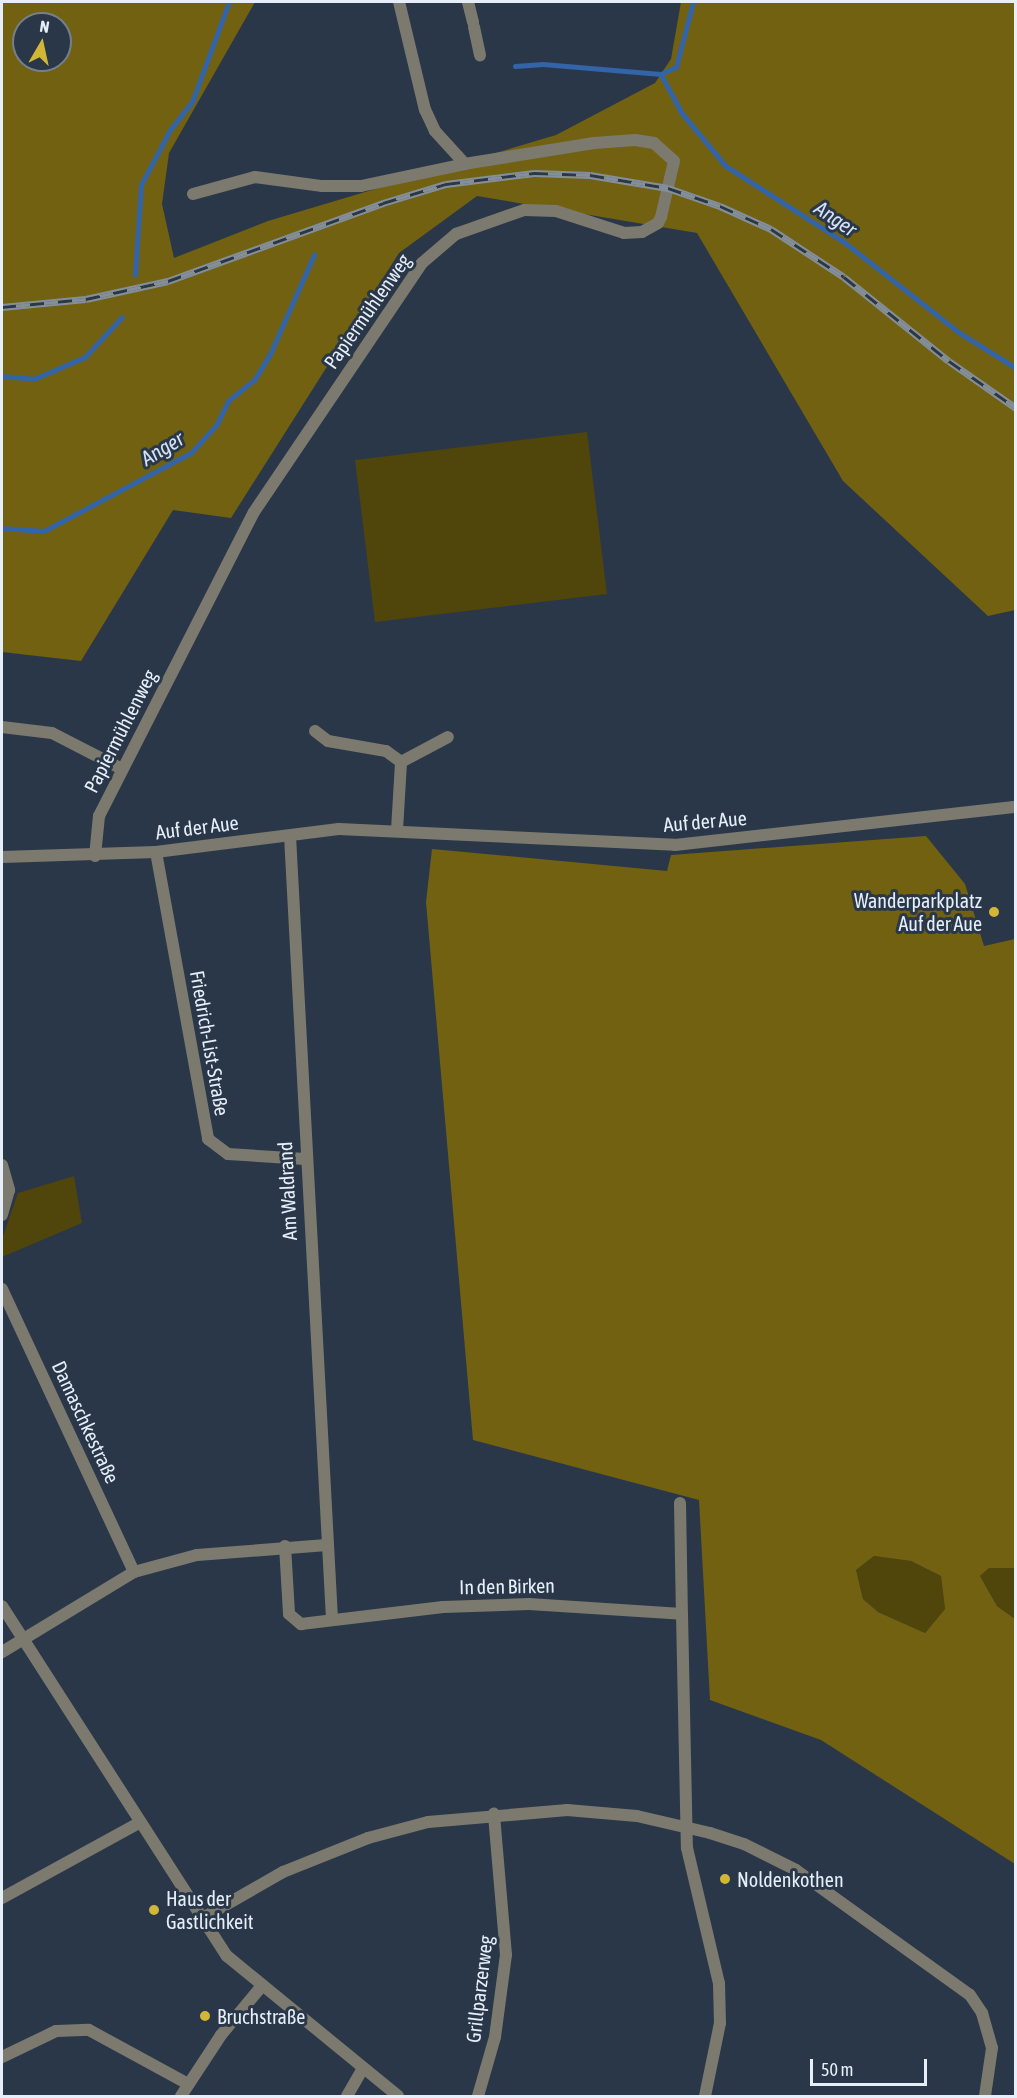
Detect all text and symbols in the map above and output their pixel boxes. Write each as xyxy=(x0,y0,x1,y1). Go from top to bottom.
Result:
north arrow xyxy=(12,12,72,72)
text: N xyxy=(38,17,51,36)
water label: Anger xyxy=(810,195,862,241)
street label: Papiermühlenweg xyxy=(319,249,415,373)
water label: Anger xyxy=(136,425,188,471)
street label: Papiermühlenweg xyxy=(79,665,161,797)
street label: Auf der Aue xyxy=(662,805,748,837)
street label: Auf der Aue xyxy=(154,810,240,844)
place label: Wanderparkplatz Auf der Aue xyxy=(854,888,982,935)
marker: Wanderparkplatz Auf der Aue xyxy=(987,905,1001,919)
street label: Friedrich-List-Straße xyxy=(185,969,235,1117)
street label: Am Waldrand xyxy=(272,1141,302,1241)
street label: Damaschkestraße xyxy=(47,1357,125,1487)
street label: In den Birken xyxy=(459,1573,555,1599)
place label: Noldenkothen xyxy=(737,1867,844,1891)
marker: Noldenkothen xyxy=(718,1872,732,1886)
place label: Haus der Gastlichkeit xyxy=(166,1886,254,1933)
marker: Haus der Gastlichkeit xyxy=(147,1903,161,1917)
street label: Grillparzerweg xyxy=(461,1934,497,2044)
place label: Bruchstraße xyxy=(217,2004,305,2028)
marker: Bruchstraße xyxy=(198,2009,212,2023)
scale bar xyxy=(813,2047,930,2085)
text: 50 m xyxy=(821,2059,853,2080)

